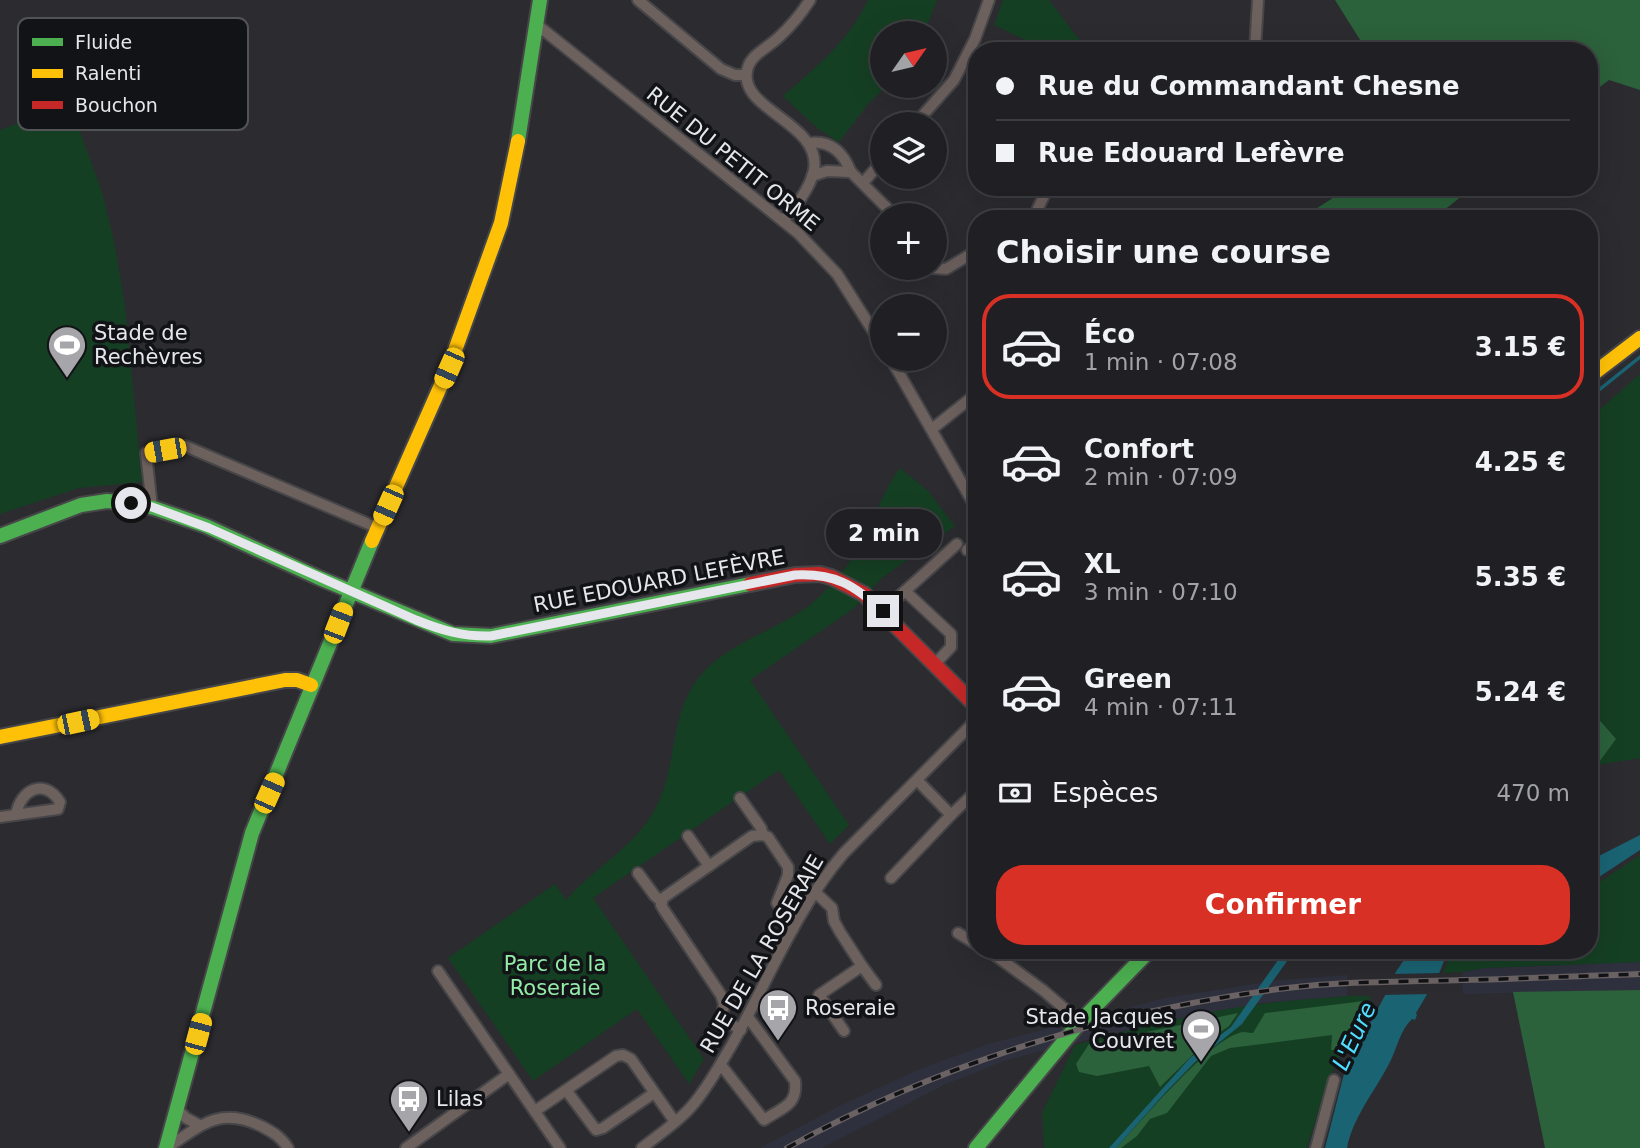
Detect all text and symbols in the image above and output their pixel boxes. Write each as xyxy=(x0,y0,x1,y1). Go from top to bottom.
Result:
legend xyxy=(18,18,248,130)
north arrow xyxy=(870,21,947,98)
map controls xyxy=(870,21,947,371)
text: Fluide xyxy=(75,31,132,53)
text: Ralenti xyxy=(75,62,141,84)
text: Rue du Commandant Chesne xyxy=(1038,71,1460,101)
street label: RUE DU PETIT ORME xyxy=(642,82,824,236)
text: Bouchon xyxy=(75,94,158,116)
button: layers xyxy=(870,112,947,189)
text: Rue Edouard Lefèvre xyxy=(1038,138,1345,168)
button: + xyxy=(870,203,947,280)
text: Choisir une course xyxy=(996,233,1331,271)
button: − xyxy=(870,294,947,371)
icon: car xyxy=(1000,315,1063,378)
text: Éco xyxy=(1084,319,1135,349)
place label: Stade de Rechèvres xyxy=(94,321,203,369)
sports icon: Stade de Rechèvres xyxy=(46,324,88,379)
text: 3.15 € xyxy=(1475,332,1566,362)
car xyxy=(431,345,468,391)
text: 1 min · 07:08 xyxy=(1084,349,1238,375)
icon: car xyxy=(1000,430,1063,493)
text: Confort xyxy=(1084,434,1194,464)
car xyxy=(143,436,188,464)
text: 4.25 € xyxy=(1475,447,1566,477)
text: 2 min · 07:09 xyxy=(1084,464,1238,490)
car xyxy=(370,482,407,528)
route start xyxy=(115,487,147,519)
callout: 2 min xyxy=(825,510,941,558)
text: 2 min xyxy=(848,520,920,546)
street label: RUE EDOUARD LEFÈVRE xyxy=(531,544,787,617)
icon: car xyxy=(1000,545,1063,608)
text: XL xyxy=(1084,549,1121,579)
text: 5.35 € xyxy=(1475,562,1566,592)
text: 3 min · 07:10 xyxy=(1084,579,1238,605)
route end xyxy=(867,595,899,627)
car xyxy=(321,600,356,646)
icon: car xyxy=(1000,660,1063,723)
text: Green xyxy=(1084,664,1172,694)
text: 5.24 € xyxy=(1475,677,1566,707)
text: 4 min · 07:11 xyxy=(1084,694,1238,720)
car xyxy=(56,707,101,737)
car xyxy=(251,770,288,816)
icon: cash xyxy=(996,774,1034,812)
text: Espèces xyxy=(1052,778,1158,808)
text: 470 m xyxy=(1496,780,1570,806)
street label: RUE DE LA ROSERAIE xyxy=(695,851,829,1057)
button: Confirmer xyxy=(996,865,1570,945)
park label: Parc de la Roseraie xyxy=(504,952,606,1000)
bus stop icon: Roseraie xyxy=(757,987,799,1042)
place label: Roseraie xyxy=(805,996,896,1020)
water label: L'Eure xyxy=(1327,998,1381,1074)
place label: Stade Jacques Couvret xyxy=(1026,1005,1174,1053)
sports icon: Stade Jacques Couvret xyxy=(1180,1008,1222,1063)
car xyxy=(183,1011,214,1057)
bus stop icon: Lilas xyxy=(388,1078,430,1133)
place label: Lilas xyxy=(436,1087,483,1111)

